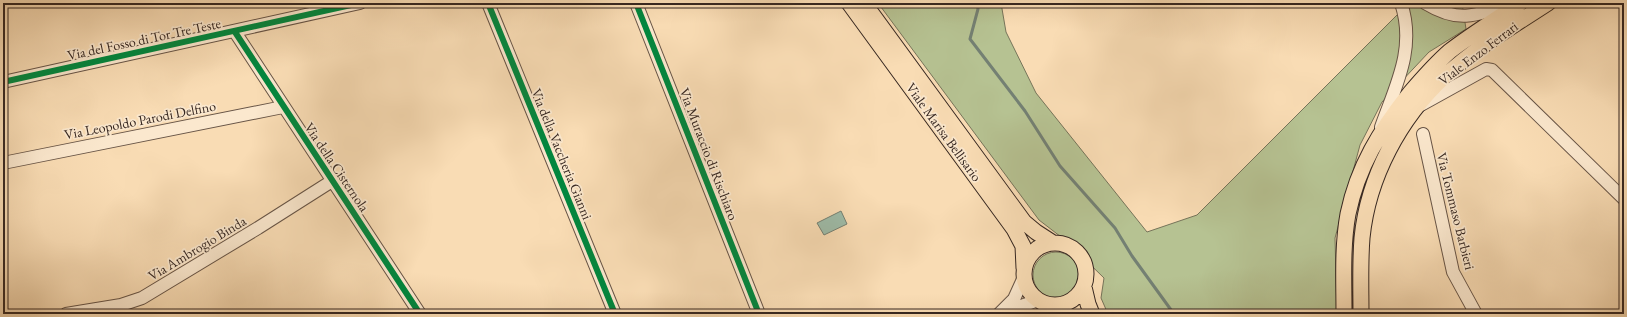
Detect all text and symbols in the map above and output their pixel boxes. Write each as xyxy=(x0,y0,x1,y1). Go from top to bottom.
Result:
street label: Via del Fosso di Tor Tre Teste xyxy=(66,14,223,64)
street label: Viale Enzo Ferrari xyxy=(1435,17,1522,89)
street label: Viale Marisa Bellisario xyxy=(902,79,986,185)
street label: Via Muraccio di Rischiaro xyxy=(675,85,743,223)
street label: Via della Vaccheria Gianni xyxy=(527,86,597,223)
street label: Via Leopoldo Parodi Delfino xyxy=(63,96,217,144)
street label: Via della Cisternola xyxy=(300,119,374,216)
street label: Via Tommaso Barbieri xyxy=(1433,151,1479,272)
street label: Via Ambrogio Binda xyxy=(145,211,250,284)

